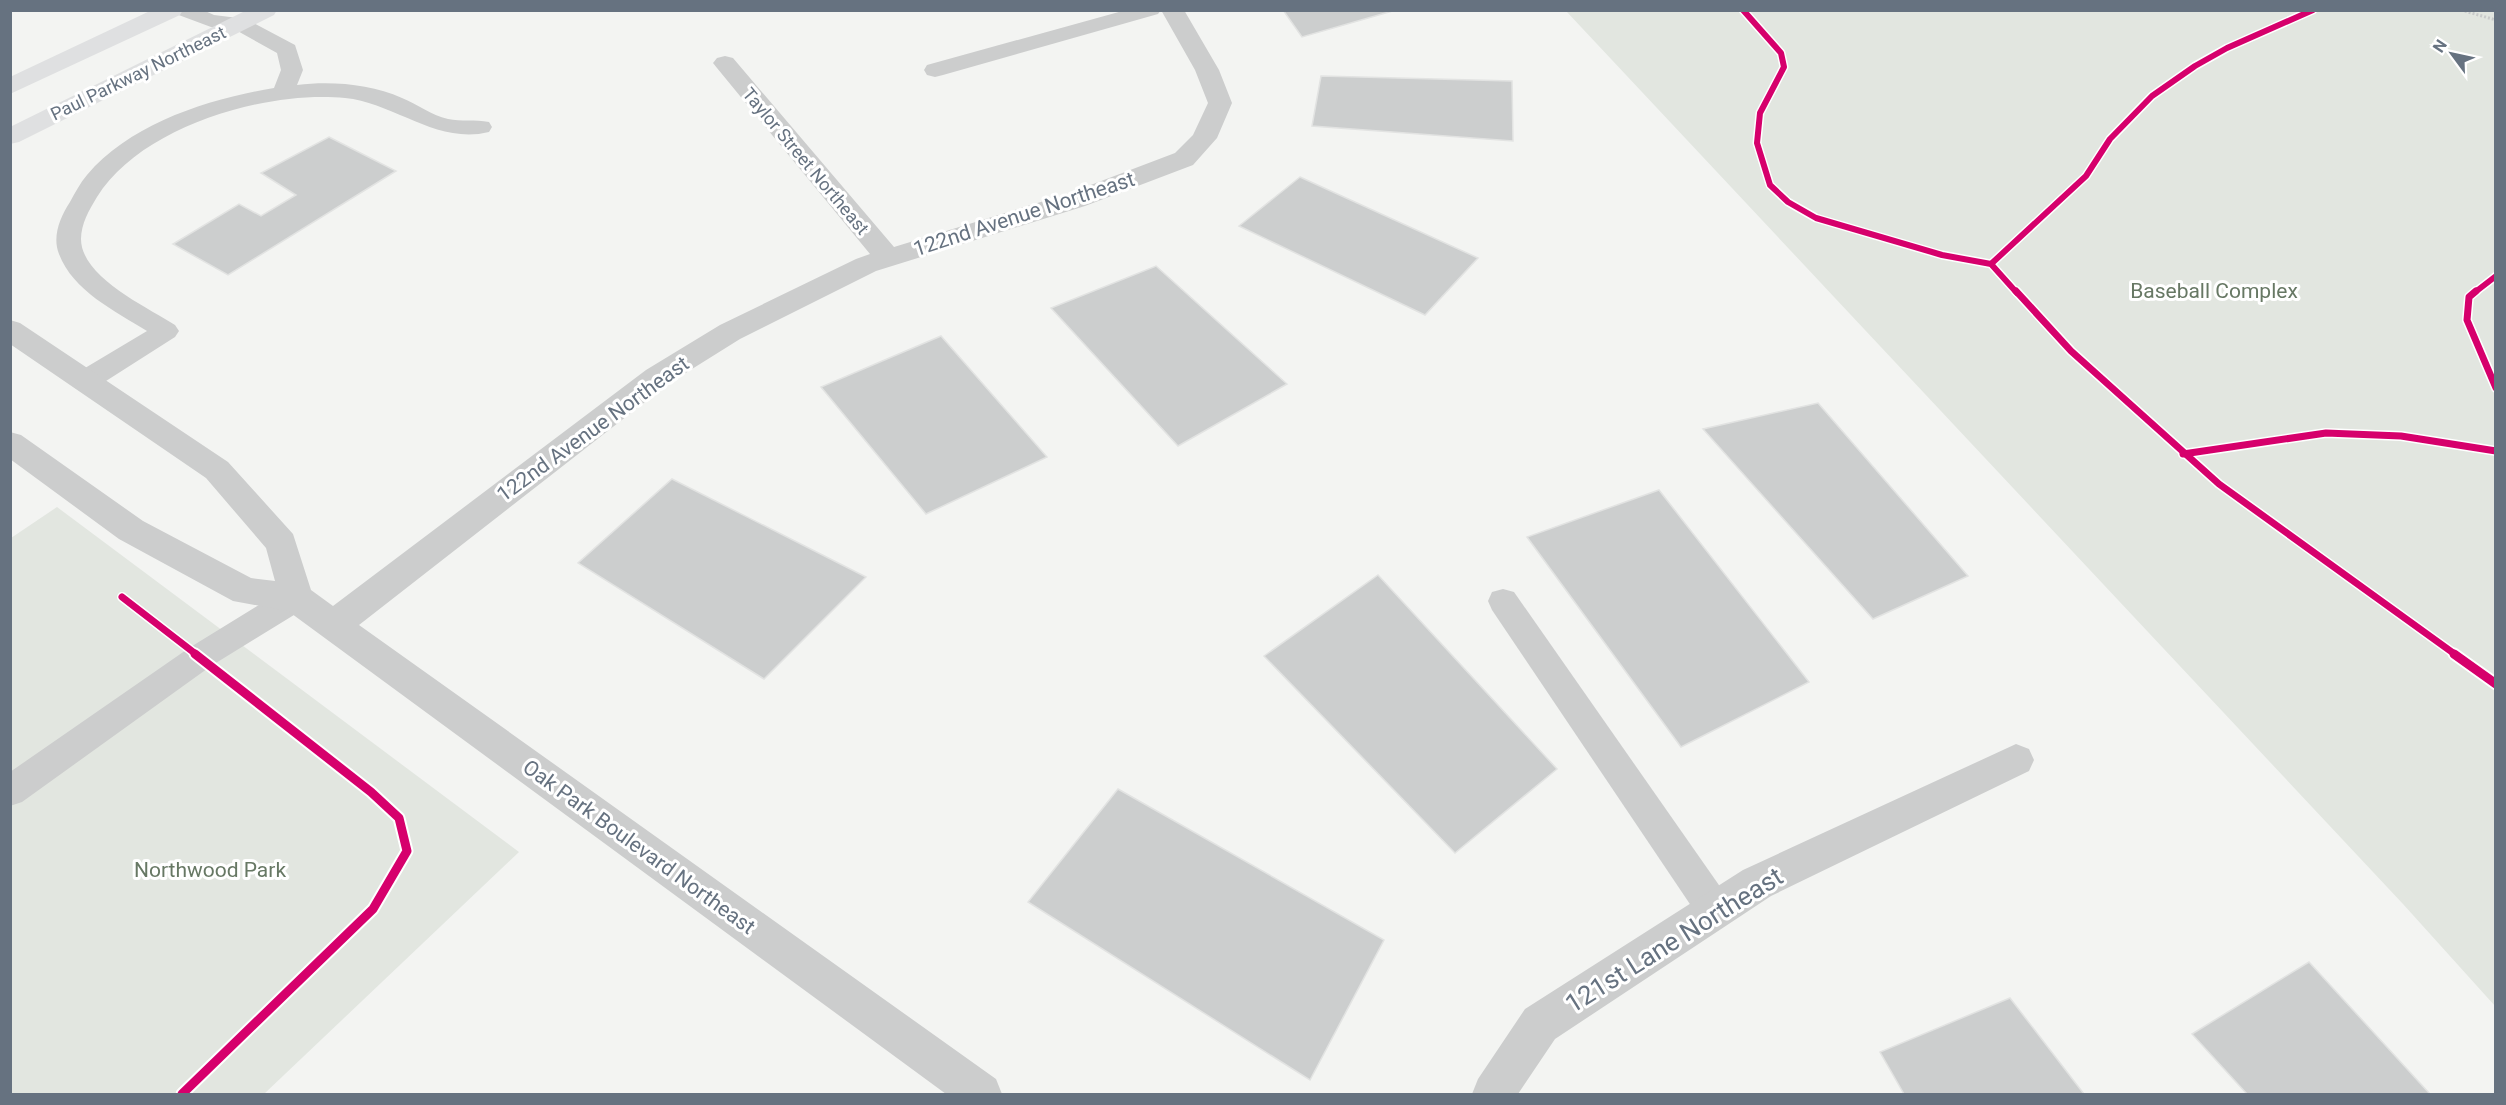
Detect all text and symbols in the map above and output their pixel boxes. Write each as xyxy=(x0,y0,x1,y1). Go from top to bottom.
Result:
street label: Paul Parkway Northeast xyxy=(47,21,229,125)
north arrow xyxy=(2422,24,2482,84)
text: N xyxy=(2429,36,2451,56)
street label: Taylor Street Northeast xyxy=(738,83,874,239)
street label: 122nd Avenue Northeast xyxy=(910,167,1138,261)
park label: Baseball Complex xyxy=(2130,279,2298,303)
street label: 122nd Avenue Northeast xyxy=(492,351,694,507)
street label: Oak Park Boulevard Northeast xyxy=(518,755,760,939)
park label: Northwood Park xyxy=(134,858,286,882)
street label: 121st Lane Northeast xyxy=(1560,861,1788,1019)

